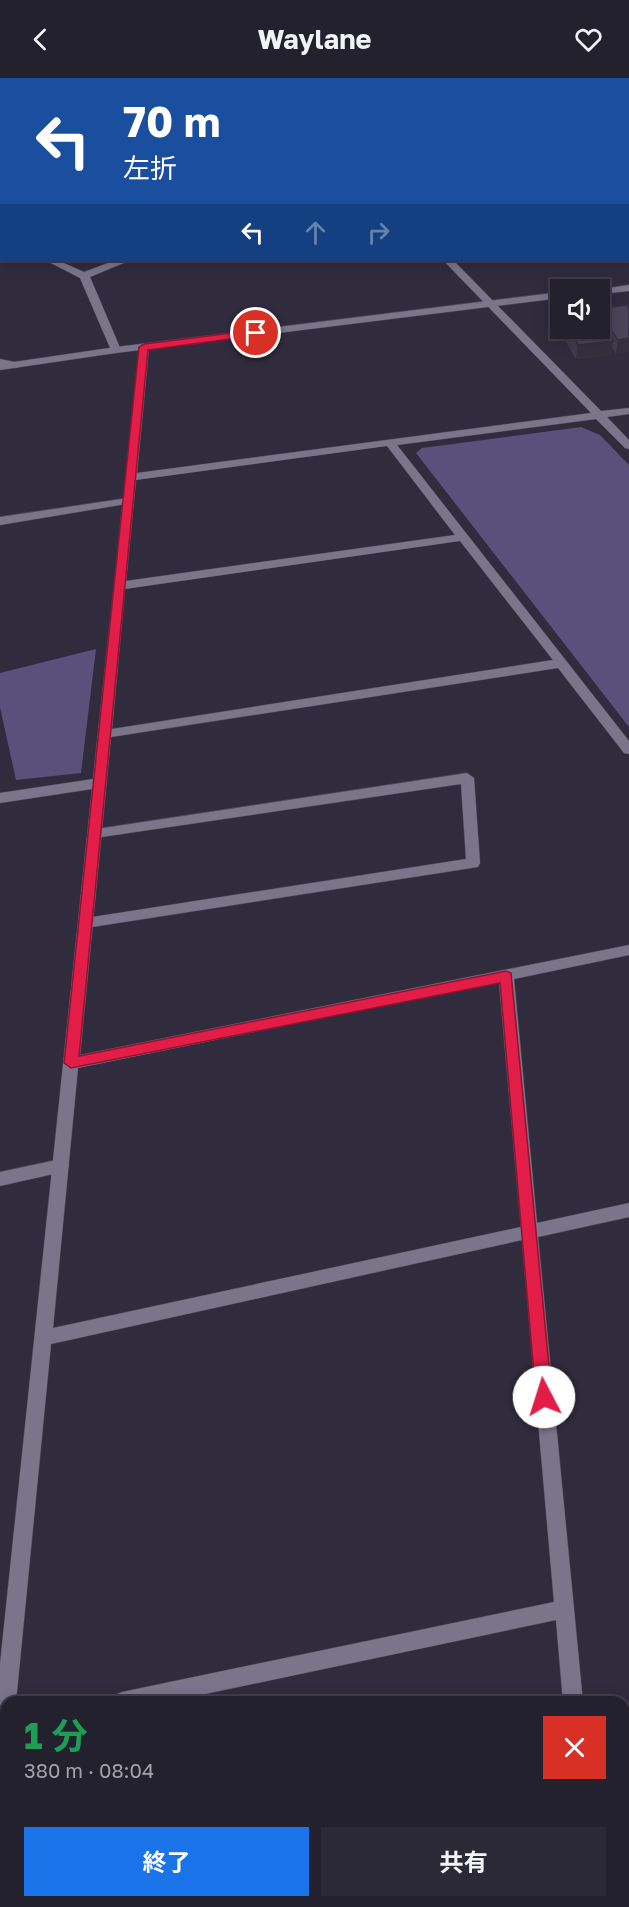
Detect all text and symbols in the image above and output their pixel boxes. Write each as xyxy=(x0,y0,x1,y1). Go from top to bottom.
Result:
icon: back xyxy=(24,23,57,56)
text: Waylane xyxy=(257,23,372,55)
icon: heart xyxy=(572,23,605,56)
text: 70 m xyxy=(123,96,220,146)
icon: left xyxy=(24,102,102,180)
text: 左折 xyxy=(123,152,177,184)
icon: left xyxy=(236,216,269,249)
icon: ahead xyxy=(299,216,332,249)
icon: right xyxy=(362,216,395,249)
map controls xyxy=(550,279,610,339)
button: sound xyxy=(550,279,610,339)
pin xyxy=(230,307,281,358)
icon: arrive xyxy=(239,316,272,349)
position arrow xyxy=(512,1365,576,1429)
text: 1 分 xyxy=(24,1714,88,1757)
button: close xyxy=(543,1716,606,1779)
text: 380 m · 08:04 xyxy=(24,1758,154,1782)
button: 終了 xyxy=(24,1827,309,1896)
button: 共有 xyxy=(321,1827,606,1896)

